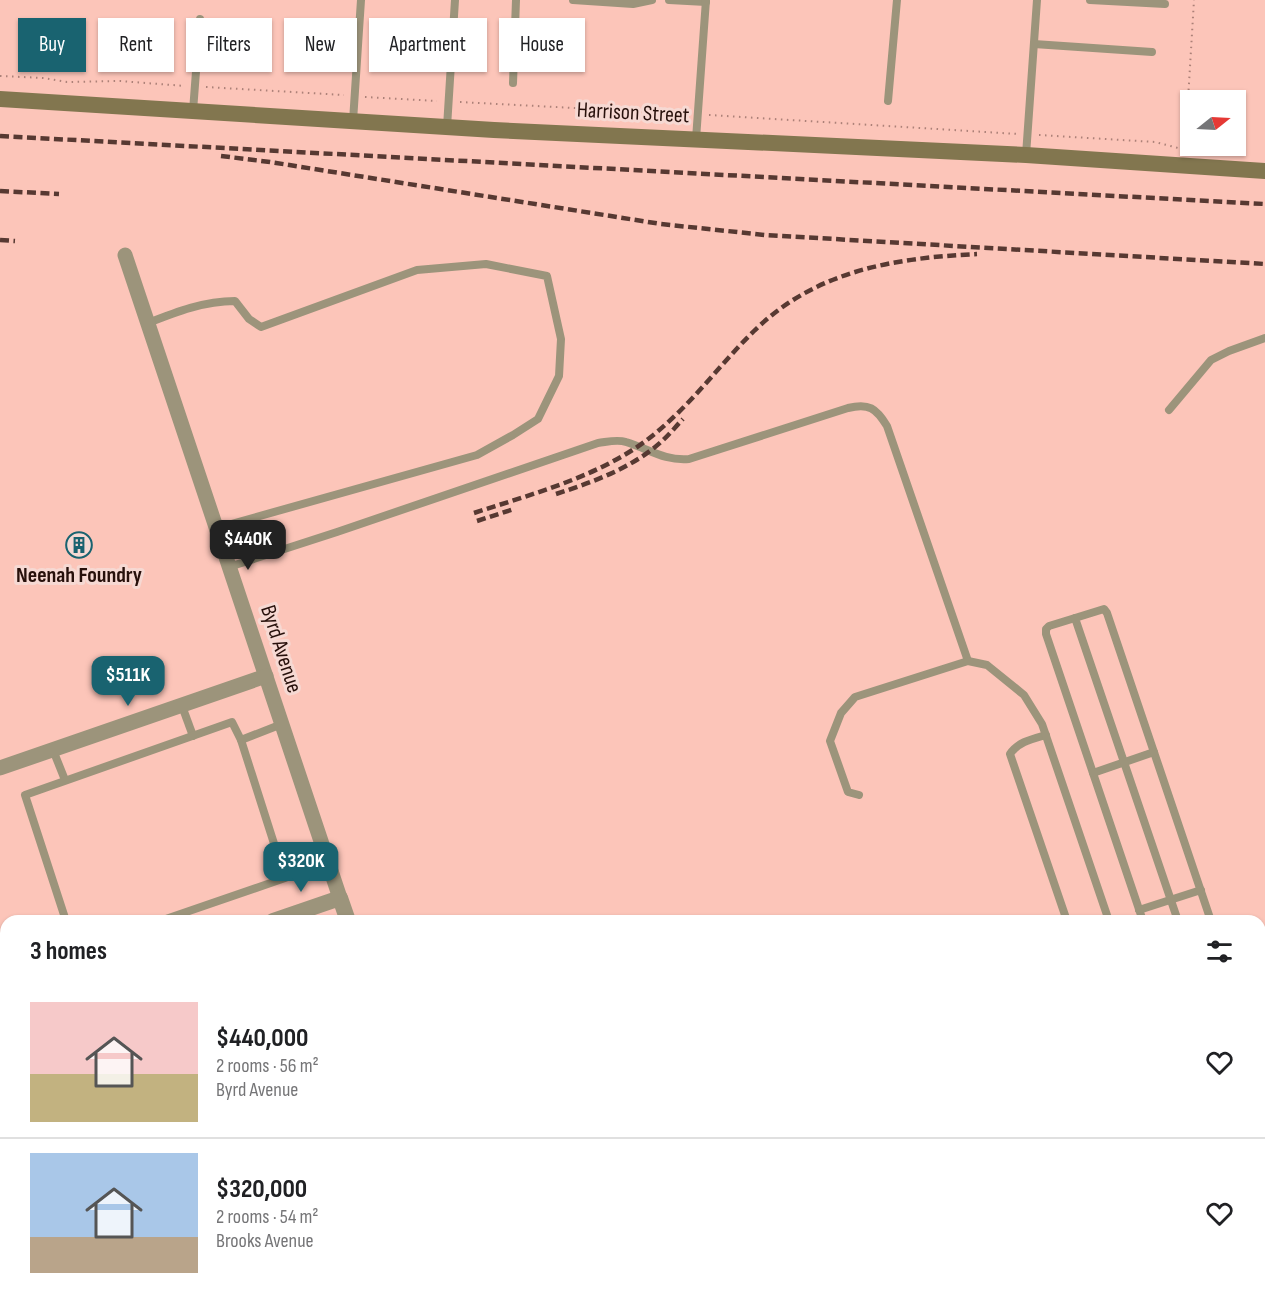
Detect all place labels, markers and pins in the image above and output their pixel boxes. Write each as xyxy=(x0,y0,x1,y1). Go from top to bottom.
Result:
pin: $440K xyxy=(206,520,290,571)
building icon: Neenah Foundry xyxy=(64,530,94,560)
place label: Neenah Foundry xyxy=(16,562,142,589)
pin: $511K xyxy=(86,656,170,707)
pin: $320K xyxy=(259,842,343,893)

